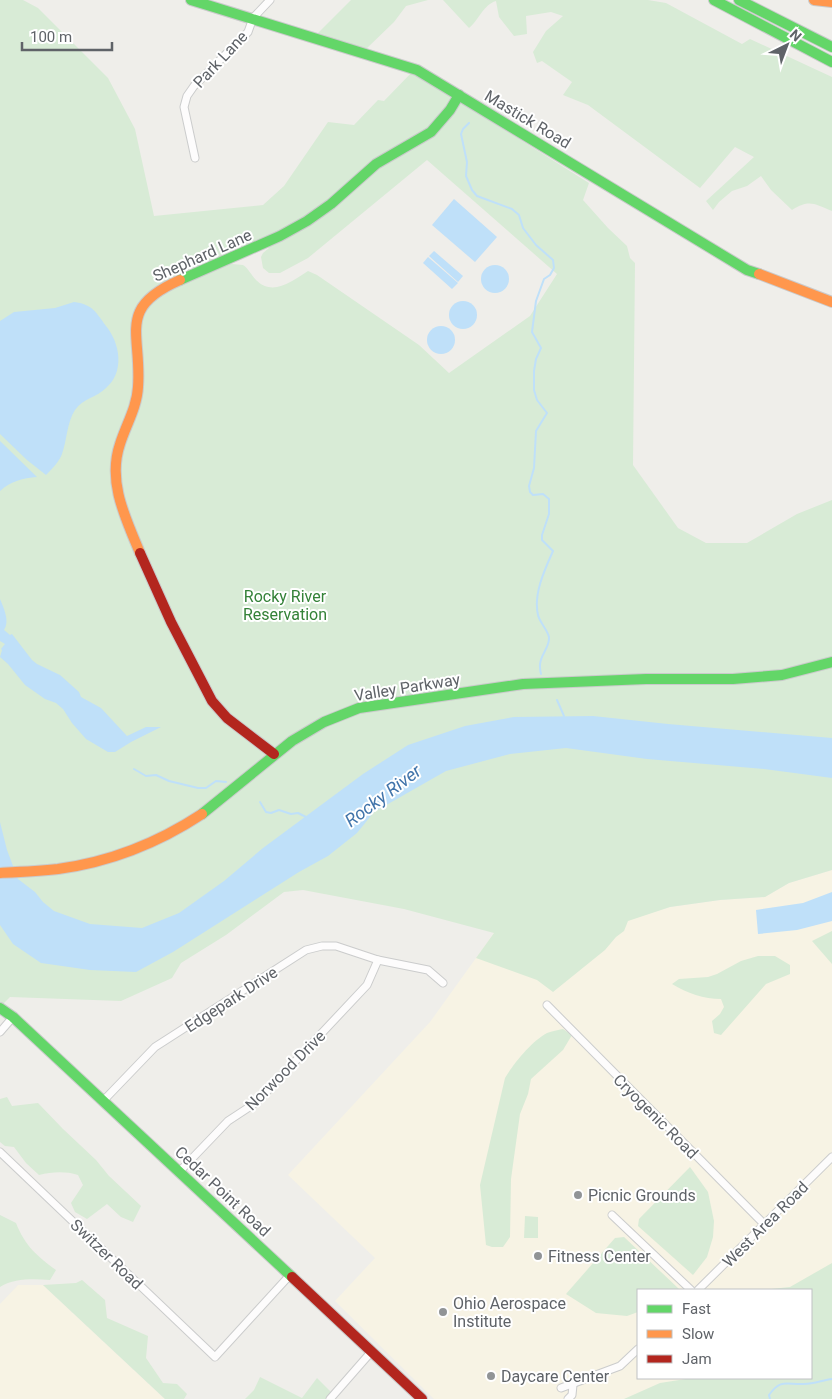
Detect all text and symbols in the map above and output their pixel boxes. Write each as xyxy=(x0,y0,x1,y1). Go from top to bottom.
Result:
scale bar xyxy=(22,20,112,52)
north arrow xyxy=(762,20,812,70)
text: N xyxy=(787,26,805,45)
street label: Park Lane xyxy=(189,27,251,92)
text: 100 m xyxy=(30,28,72,46)
street label: Mastick Road xyxy=(481,86,574,153)
street label: Shephard Lane xyxy=(150,225,255,286)
park label: Rocky River Reservation xyxy=(243,587,327,624)
street label: Valley Parkway xyxy=(353,670,462,705)
water label: Rocky River xyxy=(340,760,426,831)
street label: Edgepark Drive xyxy=(181,962,281,1036)
street label: Norwood Drive xyxy=(241,1026,329,1114)
street label: Cryogenic Road xyxy=(609,1070,702,1163)
street label: Cedar Point Road xyxy=(171,1142,274,1241)
street label: West Area Road xyxy=(719,1178,812,1271)
place label: Picnic Grounds xyxy=(588,1186,696,1205)
marker: Picnic Grounds xyxy=(572,1189,584,1201)
street label: Switzer Road xyxy=(67,1215,147,1294)
place label: Fitness Center xyxy=(548,1247,651,1266)
marker: Fitness Center xyxy=(532,1250,544,1262)
legend xyxy=(637,1289,812,1379)
place label: Ohio Aerospace Institute xyxy=(453,1294,566,1331)
text: Fast xyxy=(682,1300,711,1318)
marker: Ohio Aerospace Institute xyxy=(437,1306,449,1318)
text: Slow xyxy=(682,1325,714,1343)
text: Jam xyxy=(682,1350,712,1368)
place label: Daycare Center xyxy=(501,1367,610,1386)
marker: Daycare Center xyxy=(485,1370,497,1382)

